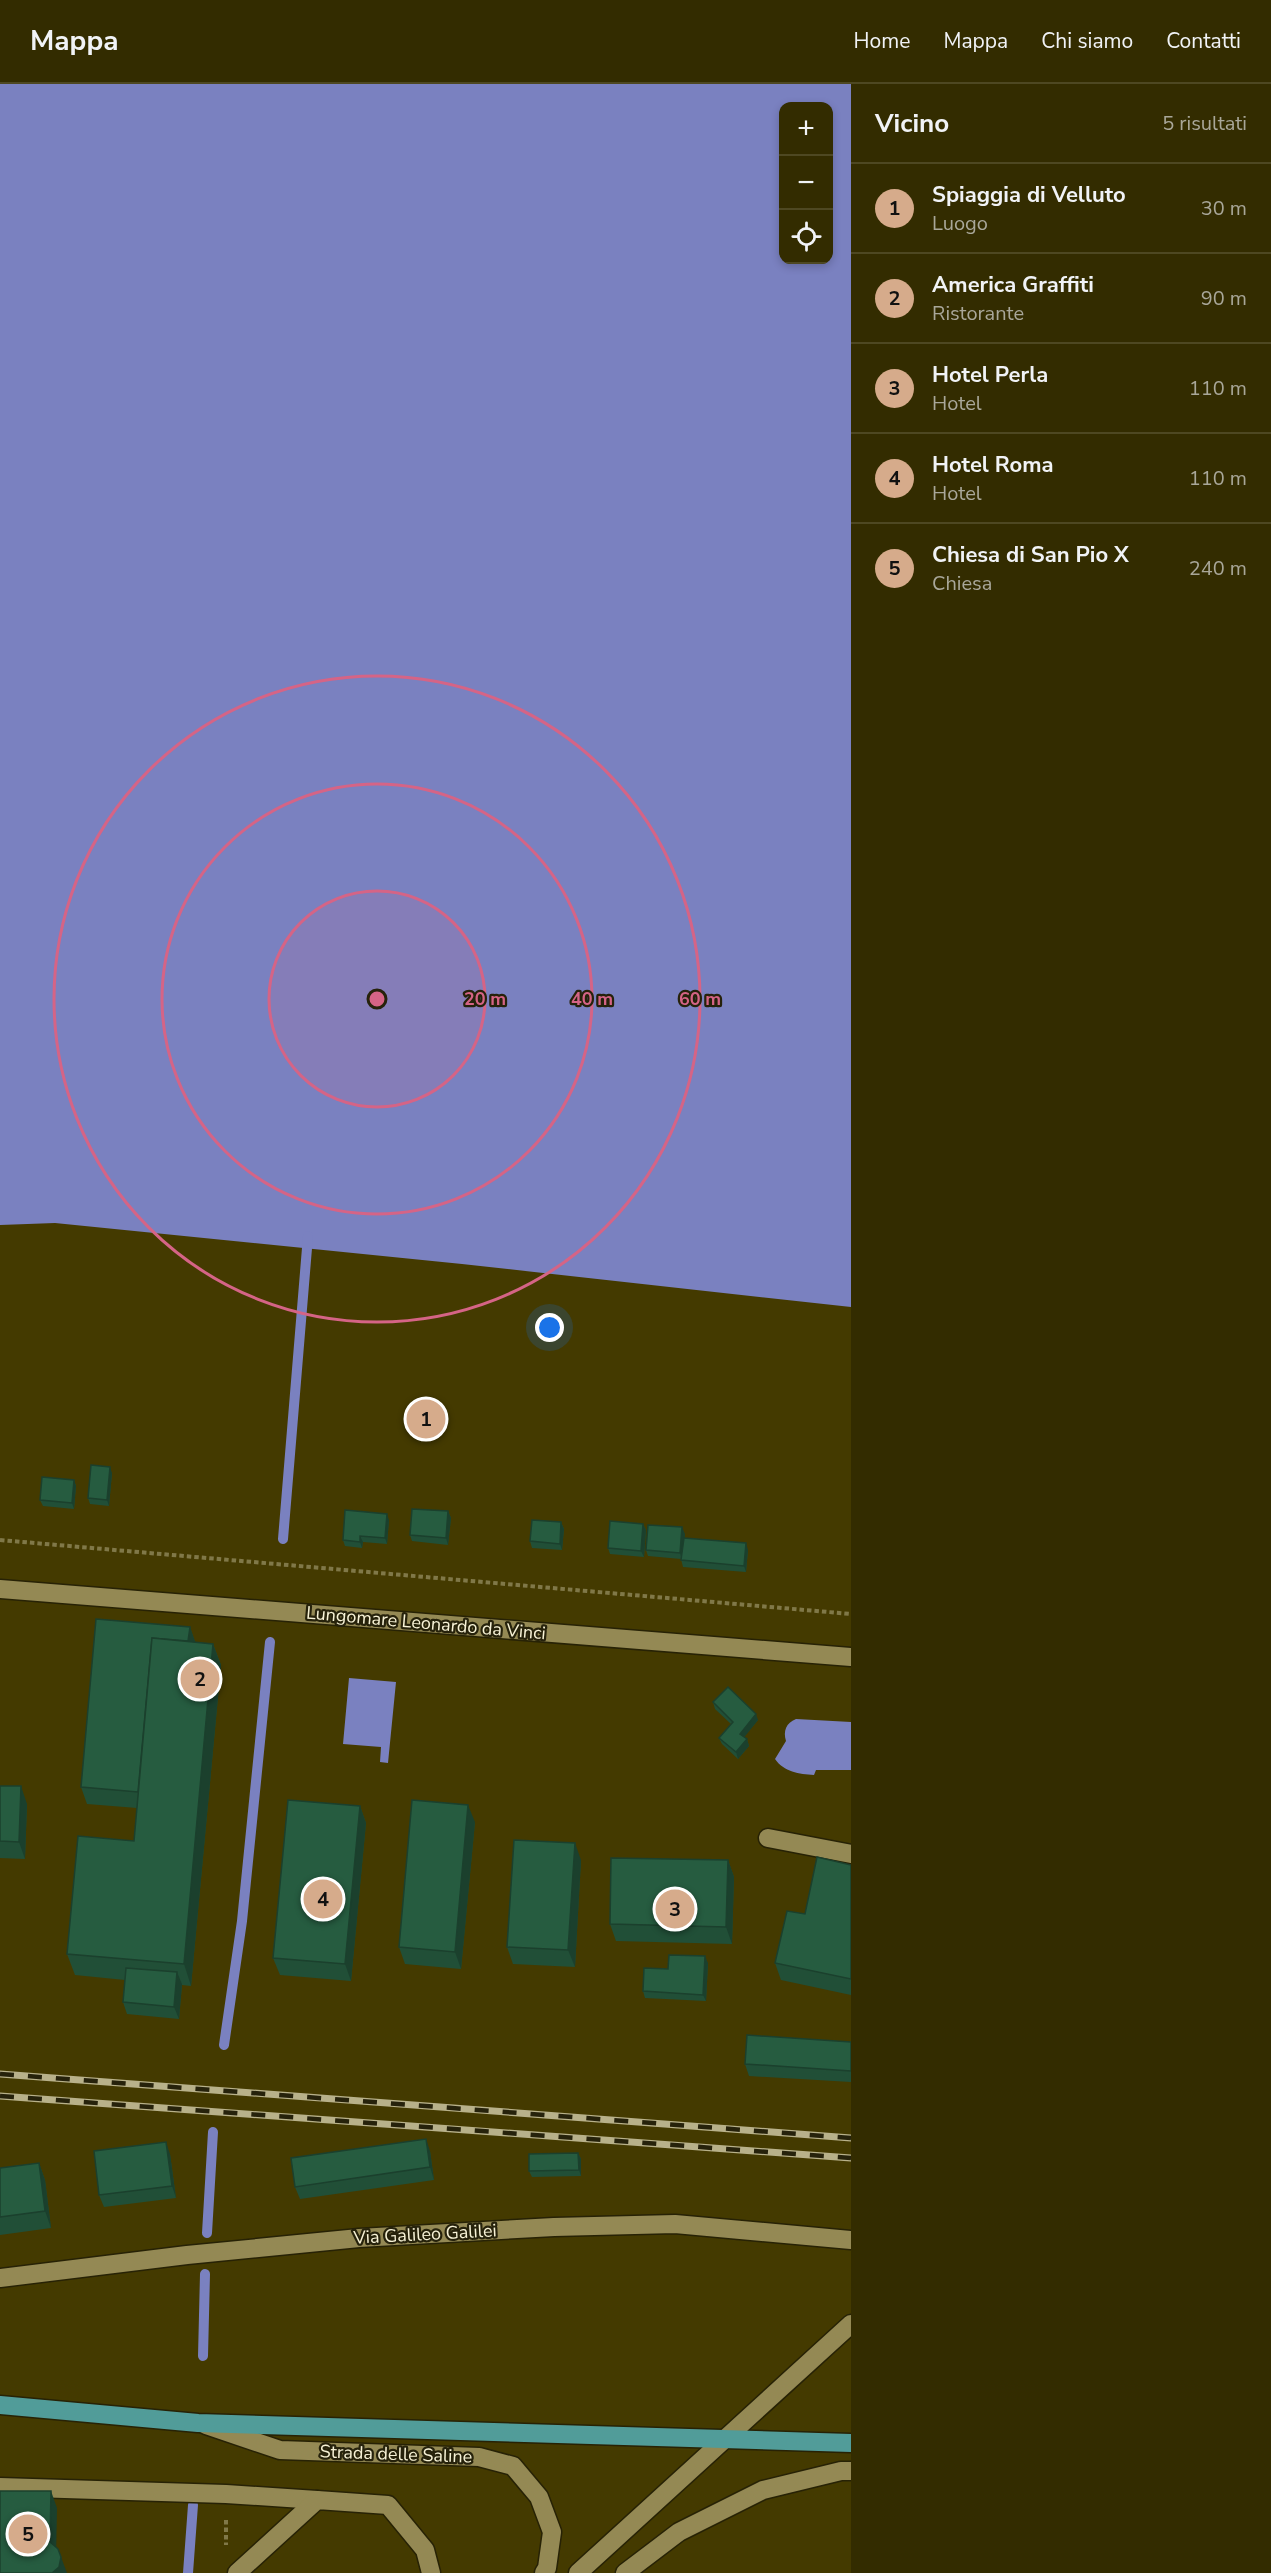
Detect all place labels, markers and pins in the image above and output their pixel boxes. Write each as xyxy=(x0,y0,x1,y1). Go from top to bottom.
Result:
centre of rings xyxy=(367,989,387,1009)
pin: 1 xyxy=(406,1396,446,1442)
pin: 2 xyxy=(180,1656,220,1702)
pin: 4 xyxy=(304,1876,342,1922)
pin: 3 xyxy=(656,1886,694,1932)
pin: 5 xyxy=(9,2512,48,2556)

